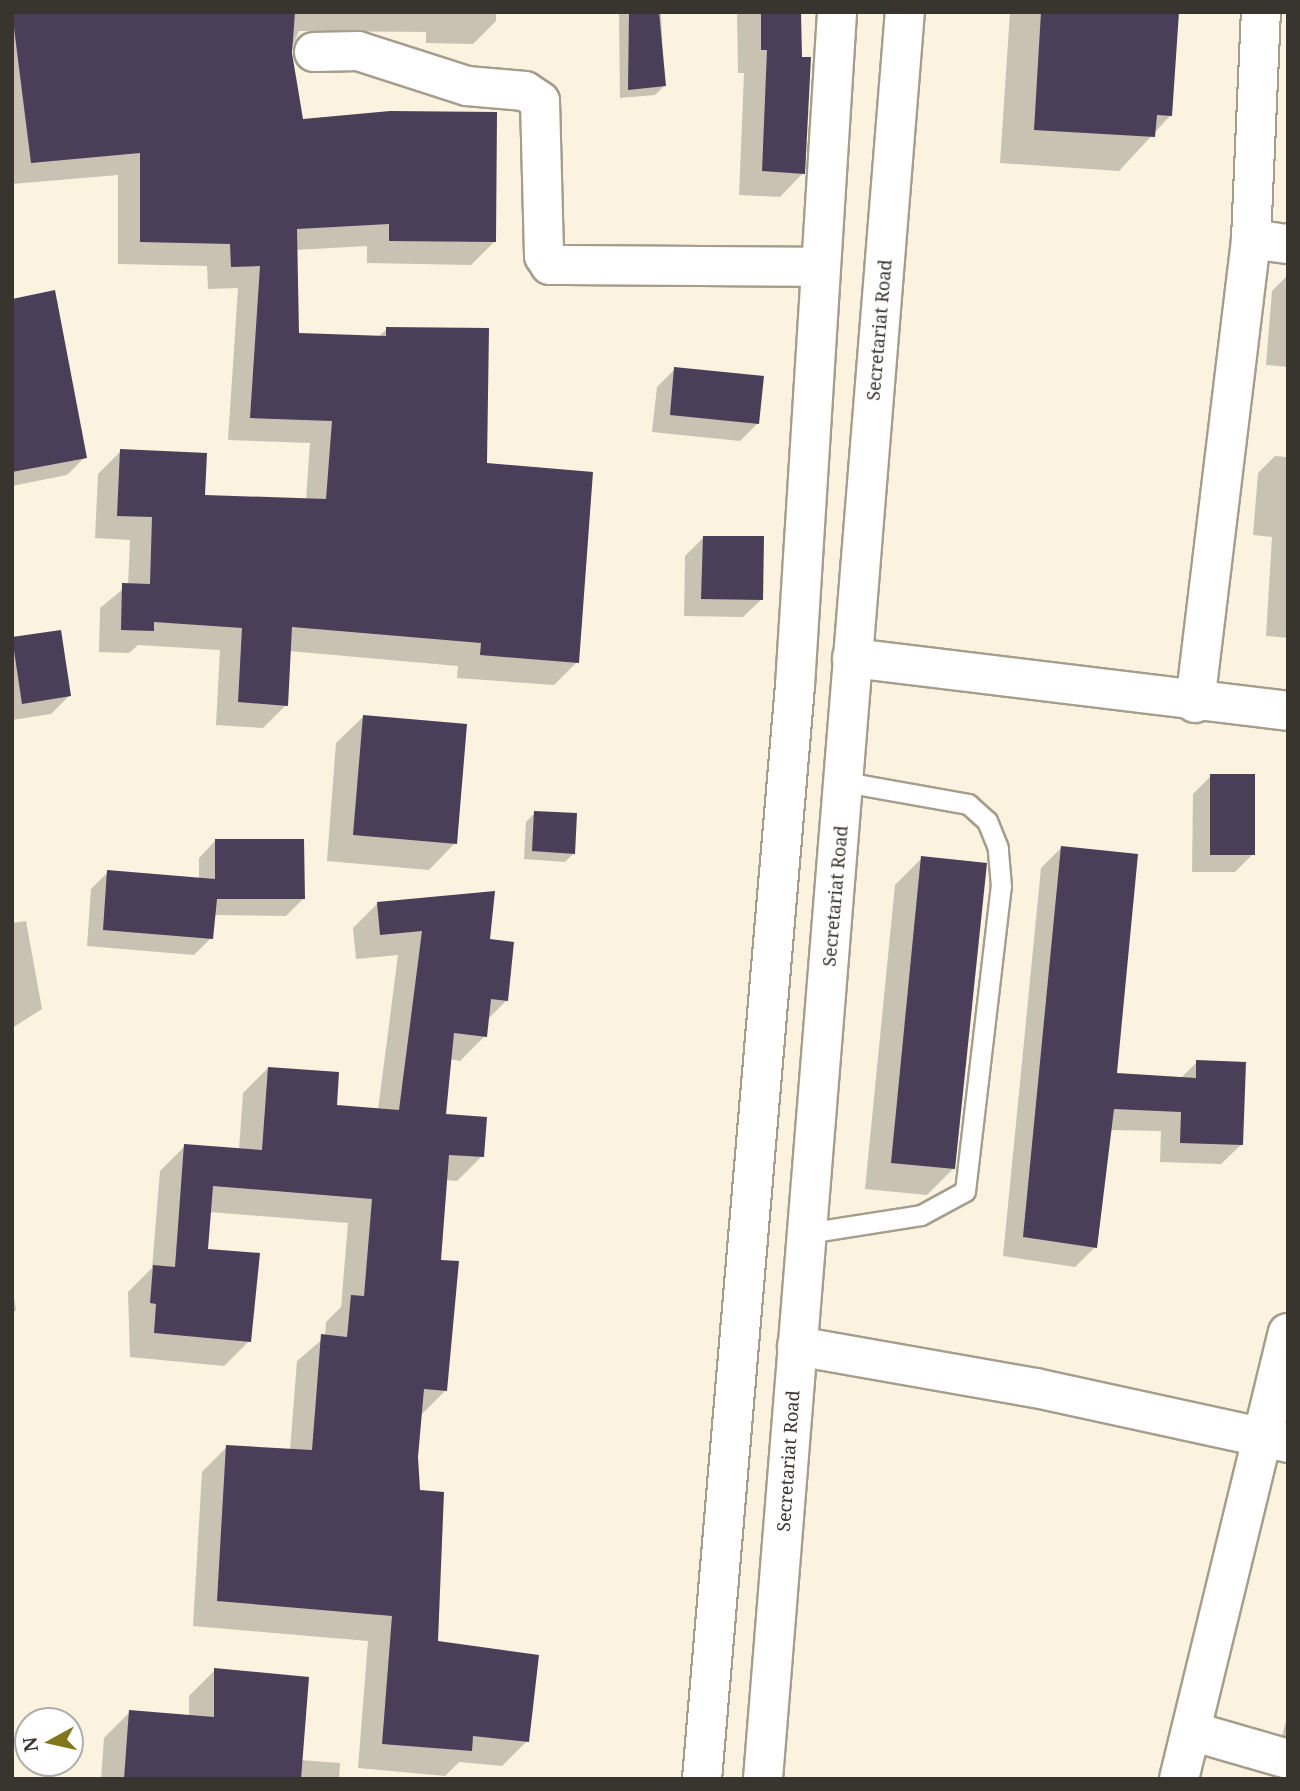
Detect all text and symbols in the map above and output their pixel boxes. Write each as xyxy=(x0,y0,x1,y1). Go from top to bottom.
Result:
street label: Secretariat Road xyxy=(862,259,896,401)
street label: Secretariat Road xyxy=(818,825,852,967)
street label: Secretariat Road xyxy=(772,1390,804,1532)
north arrow xyxy=(14,1707,84,1777)
text: N xyxy=(16,1735,44,1754)

